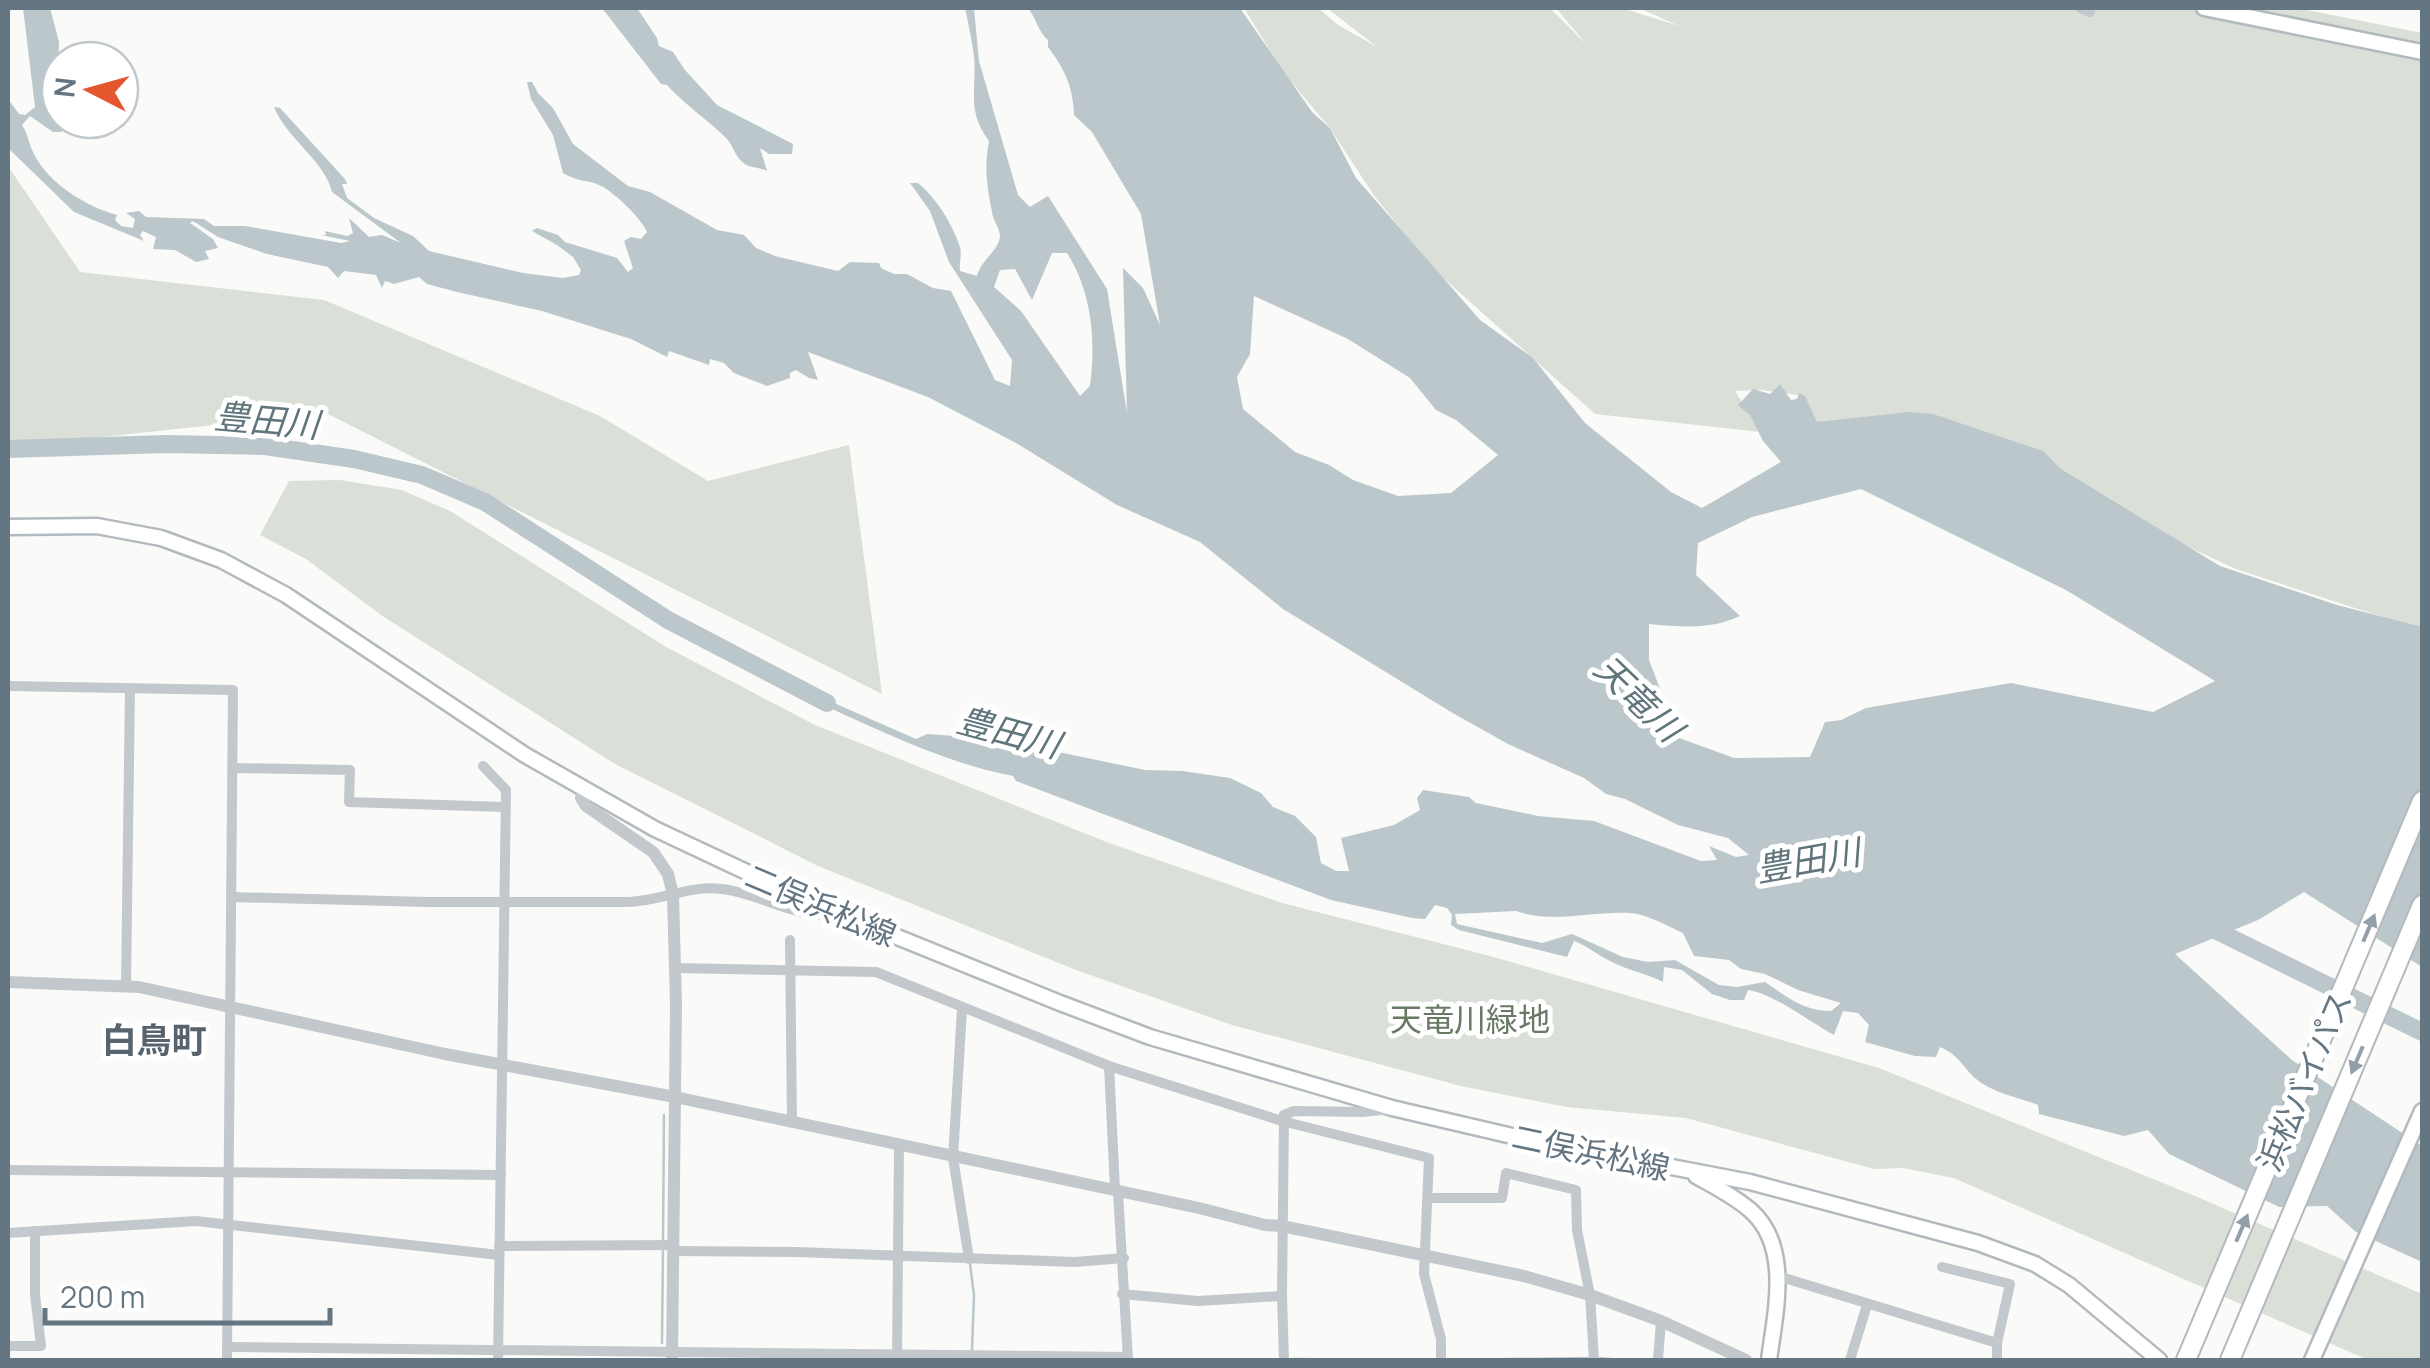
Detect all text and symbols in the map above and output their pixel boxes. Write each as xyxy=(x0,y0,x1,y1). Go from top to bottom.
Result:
north arrow xyxy=(40,40,140,140)
text: N xyxy=(44,75,84,99)
water label: 豊田川 xyxy=(213,392,325,449)
water label: 天竜川 xyxy=(1585,644,1696,755)
water label: 豊田川 xyxy=(952,695,1070,770)
water label: 豊田川 xyxy=(1752,827,1868,893)
street label: 二俣浜松線 xyxy=(739,853,903,957)
one-way arrow xyxy=(2361,913,2377,943)
street label: 浜松バイパス xyxy=(2246,984,2362,1178)
park label: 天竜川緑地 xyxy=(1390,997,1550,1041)
district label: 白鳥町 xyxy=(101,1016,207,1064)
one-way arrow xyxy=(2349,1045,2365,1075)
street label: 二俣浜松線 xyxy=(1508,1114,1674,1190)
one-way arrow xyxy=(2234,1213,2250,1243)
scale bar xyxy=(45,1263,330,1325)
text: 200 m xyxy=(60,1276,145,1317)

